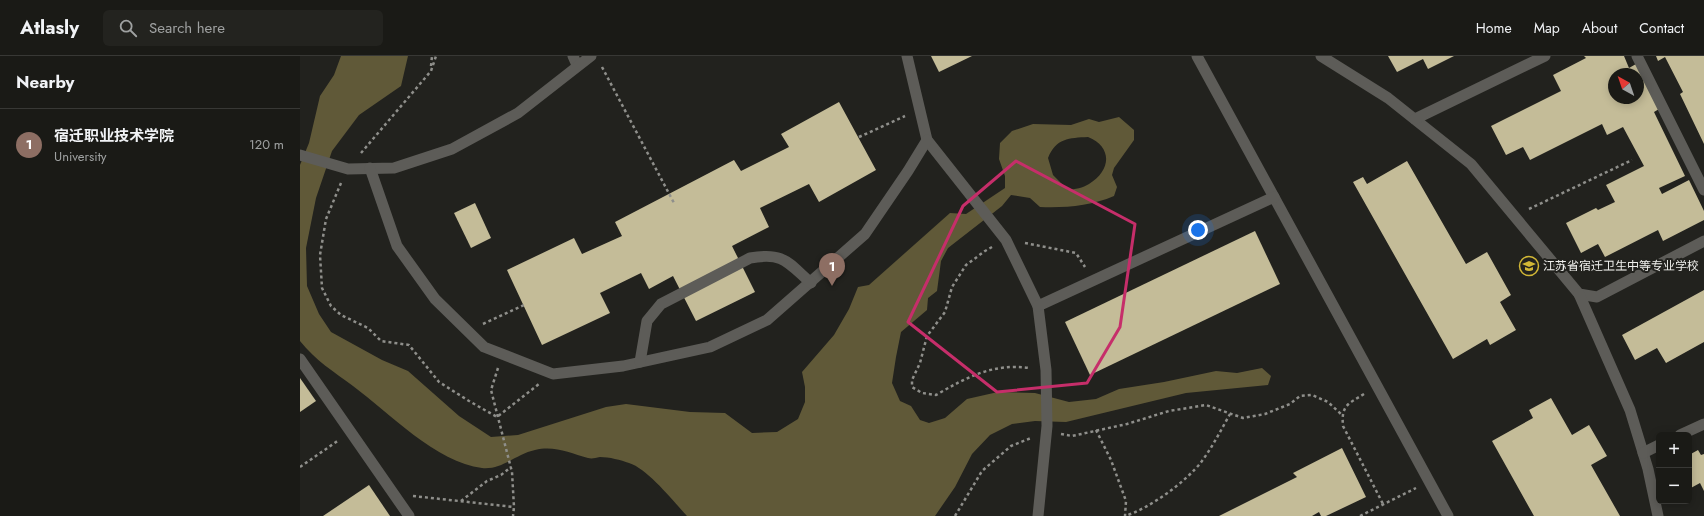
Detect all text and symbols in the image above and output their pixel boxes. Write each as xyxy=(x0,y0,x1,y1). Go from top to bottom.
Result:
search box xyxy=(103,10,383,46)
text: Atlasly xyxy=(20,14,79,41)
icon: search xyxy=(117,17,139,39)
text: Search here xyxy=(149,17,225,39)
text: Home xyxy=(1476,18,1512,38)
text: Map xyxy=(1534,18,1560,38)
text: About xyxy=(1582,18,1617,38)
text: Contact xyxy=(1639,18,1684,38)
north arrow xyxy=(1608,68,1644,104)
text: Nearby xyxy=(16,70,74,94)
text: 宿迁职业技术学院 xyxy=(54,125,174,147)
text: 1 xyxy=(26,135,32,154)
text: 120 m xyxy=(249,135,284,154)
text: University xyxy=(54,147,106,166)
your location xyxy=(1188,220,1208,240)
pin: 1 xyxy=(819,253,845,286)
school or university icon: 江苏省宿迁卫生中等专业学校 xyxy=(1518,255,1540,277)
place label: 江苏省宿迁卫生中等专业学校 xyxy=(1543,257,1699,275)
map controls xyxy=(1656,432,1692,504)
button: + xyxy=(1656,432,1692,468)
button: − xyxy=(1656,468,1692,504)

